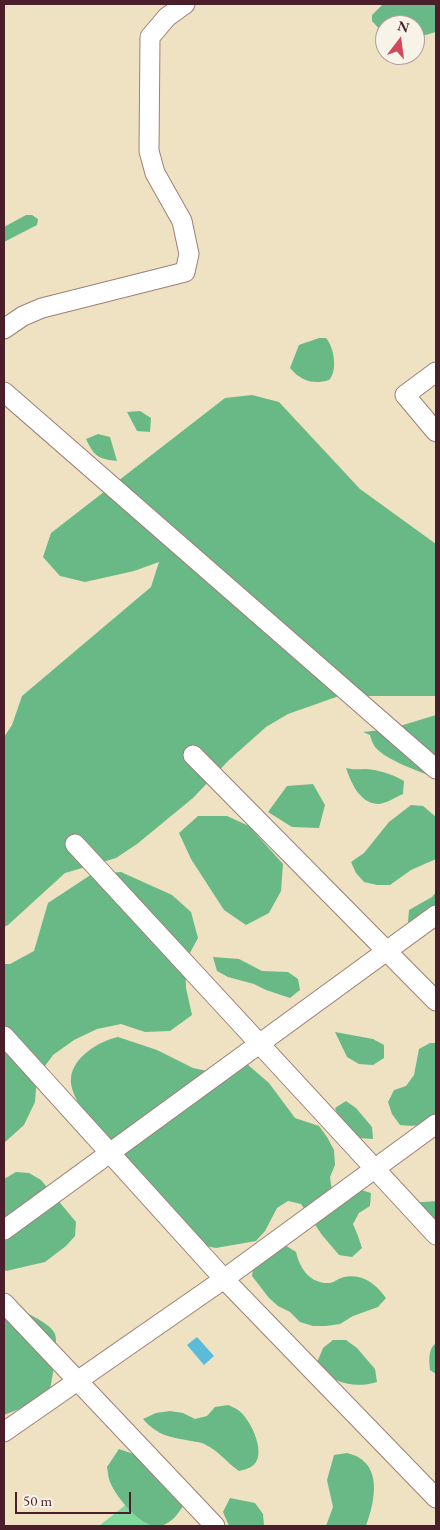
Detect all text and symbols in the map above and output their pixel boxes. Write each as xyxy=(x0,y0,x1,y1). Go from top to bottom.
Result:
north arrow xyxy=(375,15,425,65)
text: N xyxy=(396,16,411,37)
scale bar xyxy=(18,1482,134,1514)
text: 50 m xyxy=(23,1491,52,1510)

